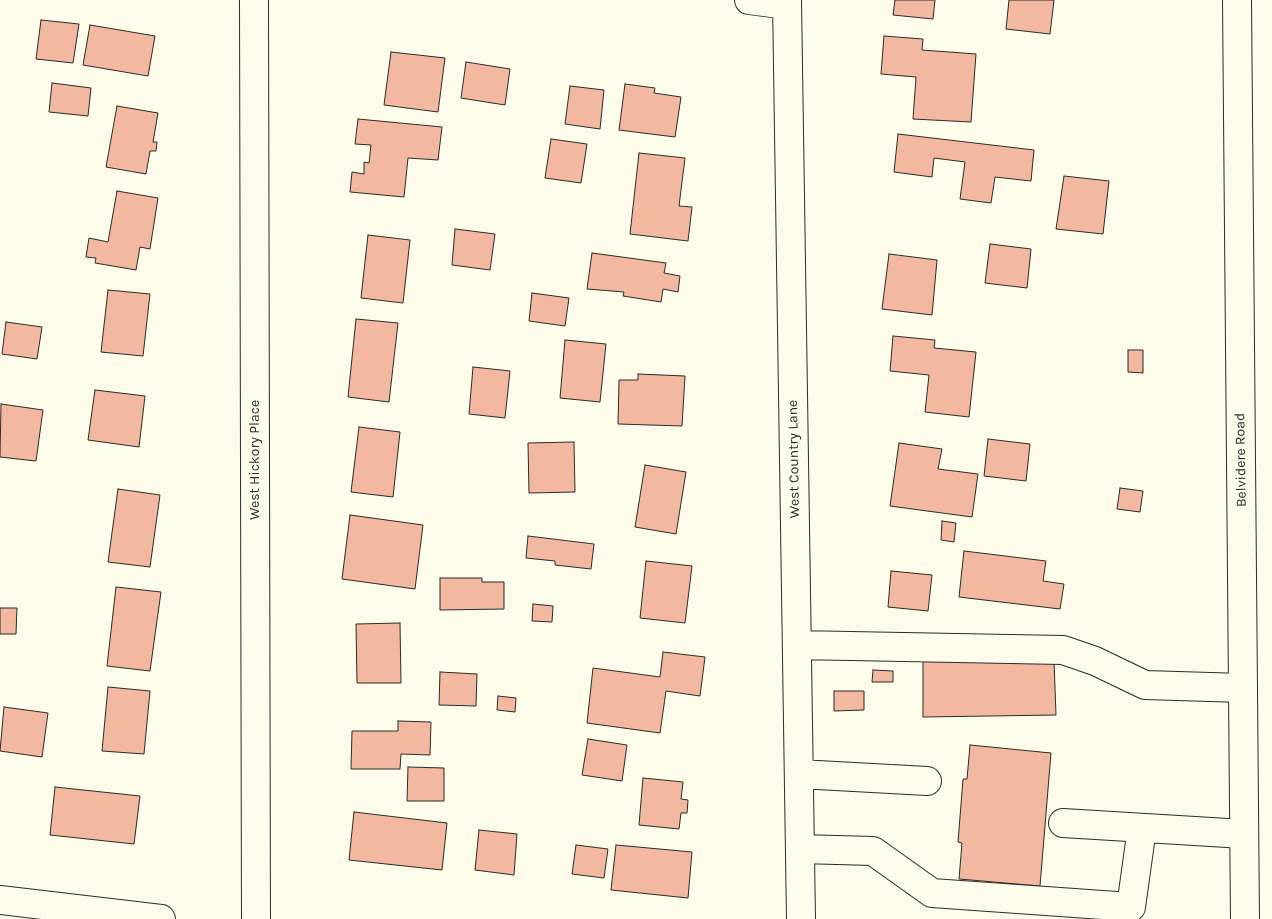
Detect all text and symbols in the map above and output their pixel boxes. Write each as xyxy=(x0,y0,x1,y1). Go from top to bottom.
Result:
street label: West Hickory Place xyxy=(247,400,263,520)
street label: West Country Lane xyxy=(785,400,803,518)
street label: Belvidere Road xyxy=(1232,413,1250,507)

